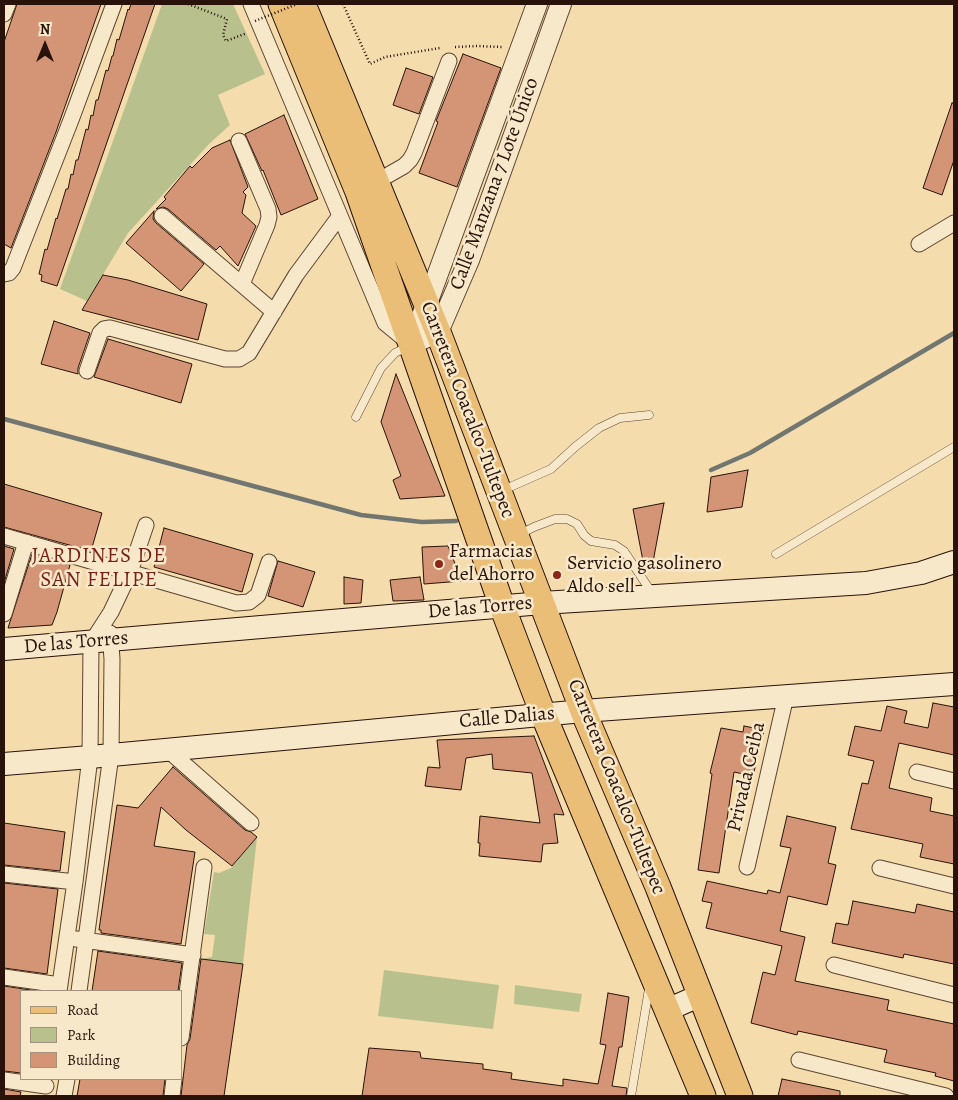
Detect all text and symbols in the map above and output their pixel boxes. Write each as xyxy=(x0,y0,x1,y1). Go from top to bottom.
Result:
north arrow xyxy=(20,20,70,70)
text: N xyxy=(40,20,50,39)
street label: Calle Manzana 7 Lote Único xyxy=(445,75,545,293)
street label: Carretera Coacalco-Tultepec xyxy=(415,298,519,522)
place label: Farmacias del Ahorro xyxy=(449,540,535,587)
district label: JARDINES DE SAN FELIPE xyxy=(30,544,168,594)
place label: Servicio gasolinero Aldo sell xyxy=(567,552,722,599)
marker: Farmacias del Ahorro xyxy=(433,558,445,570)
marker: Servicio gasolinero Aldo sell xyxy=(551,569,563,581)
street label: De las Torres xyxy=(427,591,533,625)
street label: De las Torres xyxy=(23,626,129,660)
street label: Carretera Coacalco-Tultepec xyxy=(562,676,670,898)
street label: Calle Dalias xyxy=(458,702,556,734)
street label: Privada Ceiba xyxy=(723,720,771,834)
legend xyxy=(20,990,182,1080)
text: Road xyxy=(67,1000,98,1020)
text: Park xyxy=(67,1025,95,1045)
text: Building xyxy=(67,1050,120,1070)

